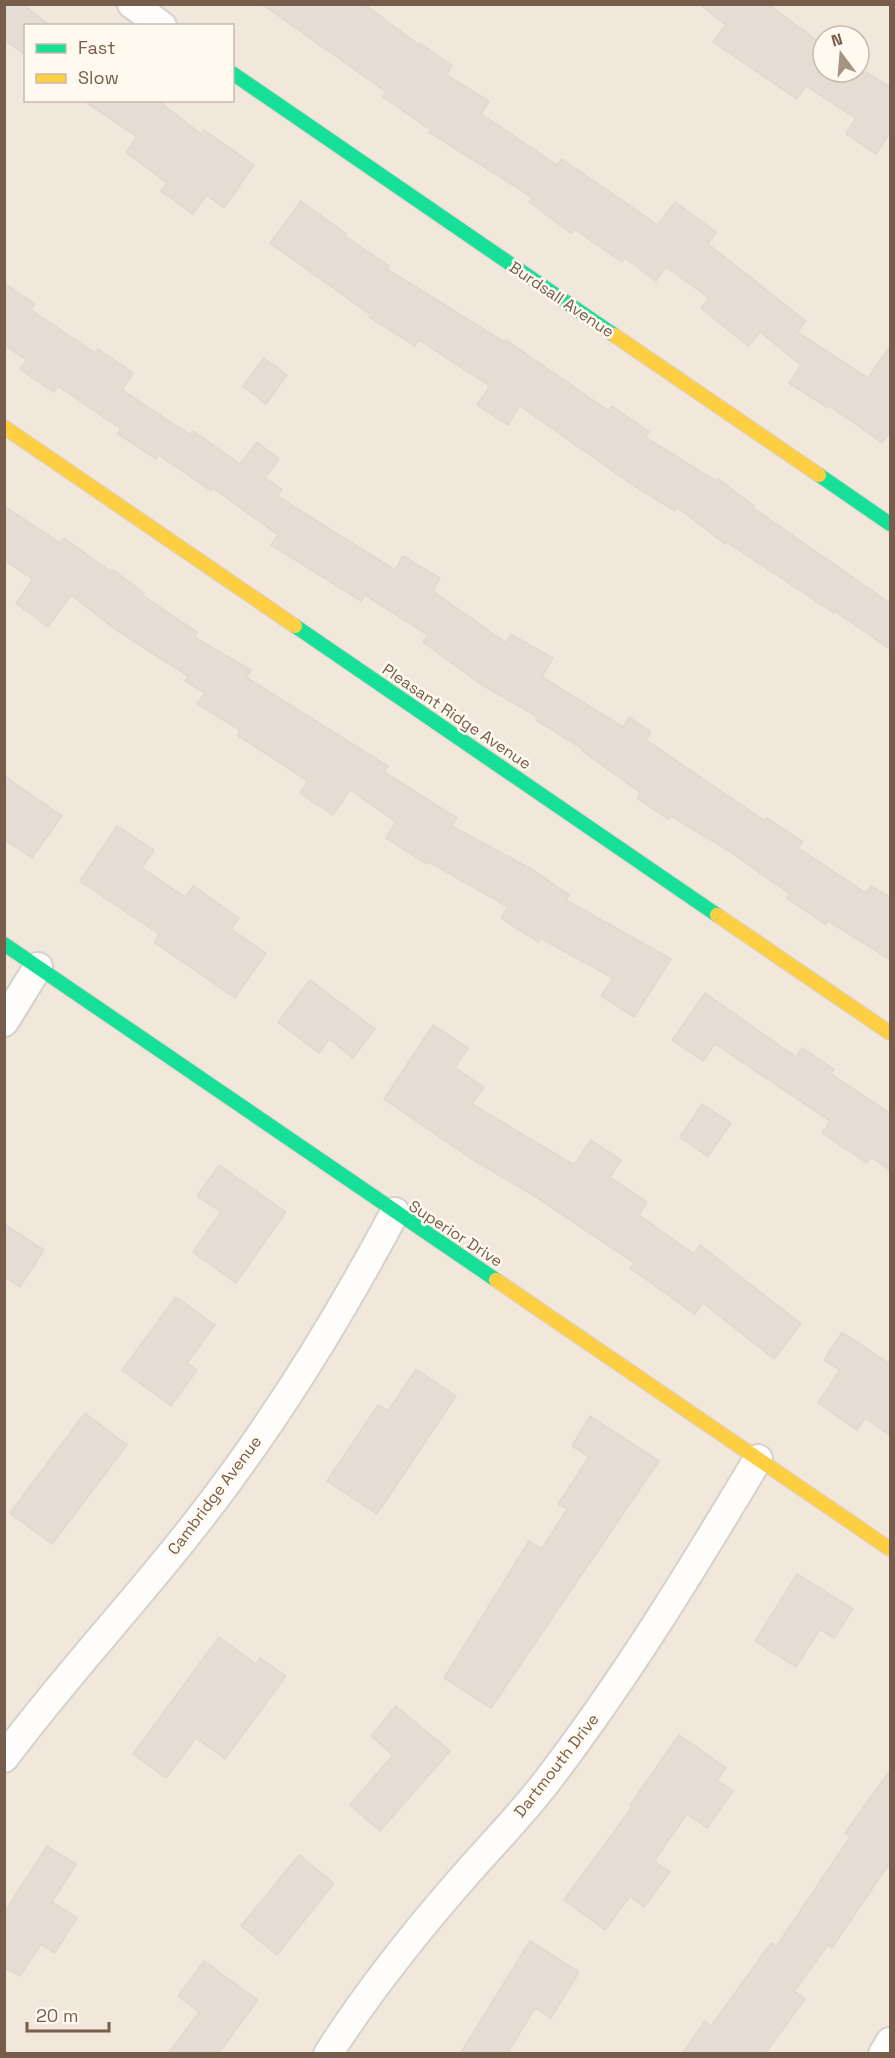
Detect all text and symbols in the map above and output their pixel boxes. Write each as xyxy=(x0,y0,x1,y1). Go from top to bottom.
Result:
legend xyxy=(24,24,234,102)
north arrow xyxy=(811,24,871,84)
text: N xyxy=(829,28,845,52)
text: Fast xyxy=(78,36,115,59)
text: Slow xyxy=(78,66,119,89)
street label: Burdsall Avenue xyxy=(505,257,618,342)
street label: Pleasant Ridge Avenue xyxy=(378,659,535,774)
street label: Superior Drive xyxy=(405,1195,507,1272)
street label: Cambridge Avenue xyxy=(163,1431,266,1559)
street label: Dartmouth Drive xyxy=(509,1709,604,1822)
scale bar xyxy=(27,1995,110,2033)
text: 20 m xyxy=(36,2004,79,2027)

